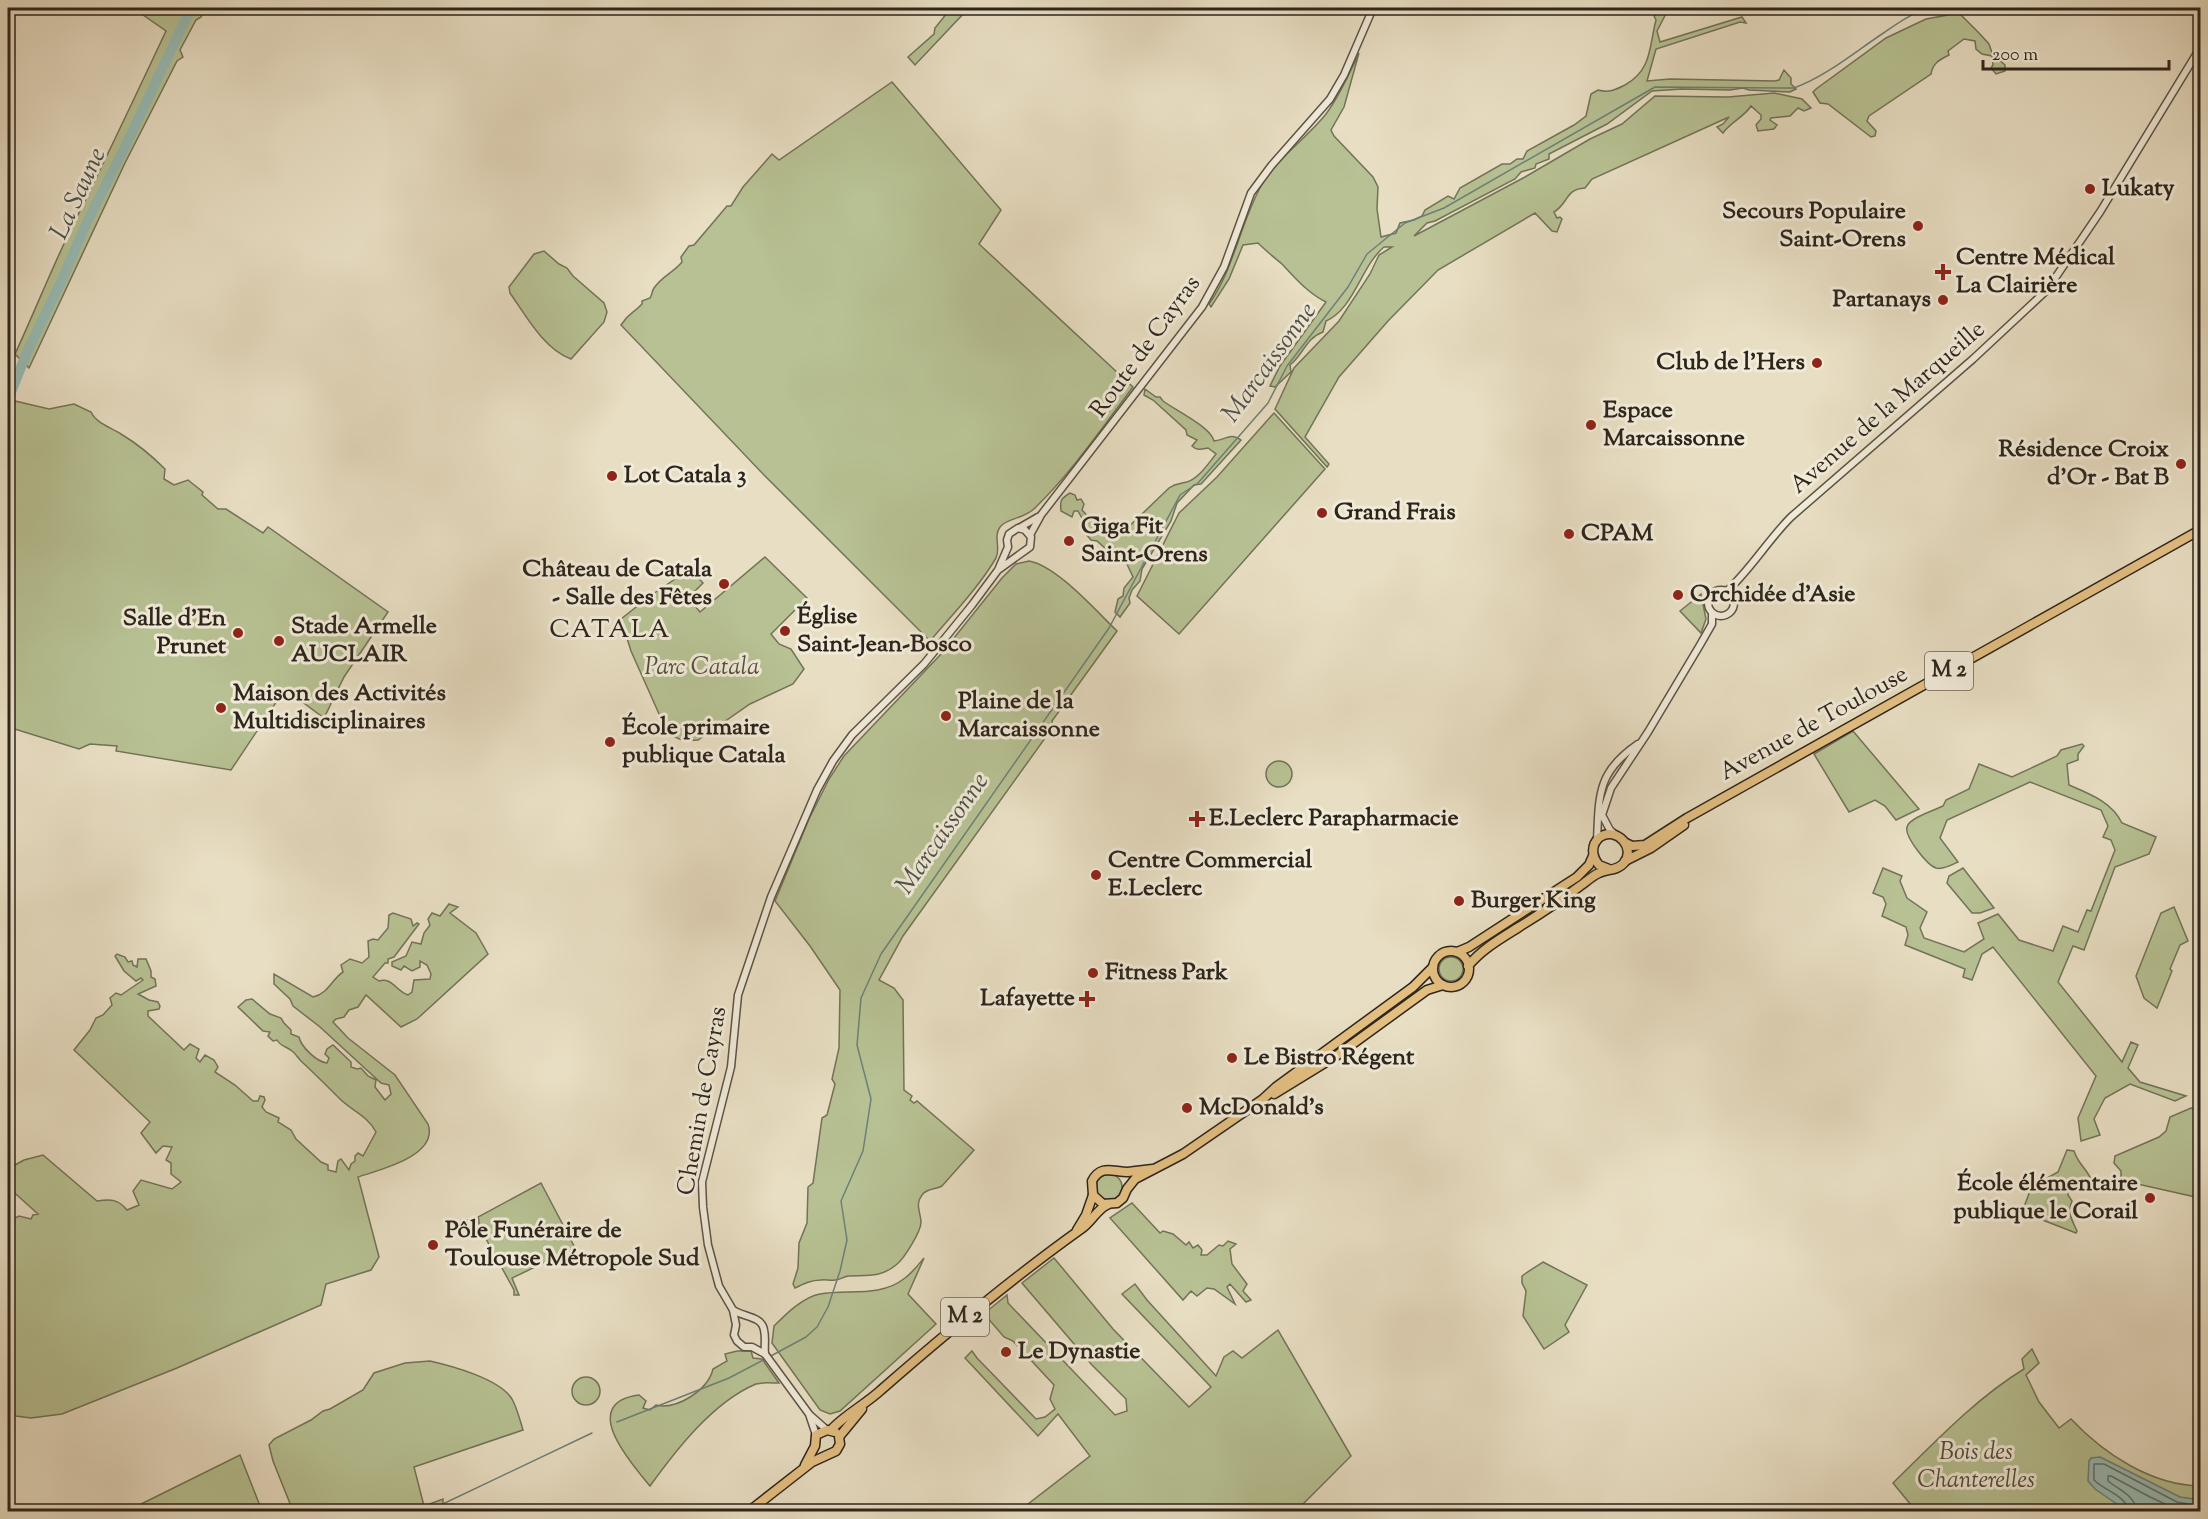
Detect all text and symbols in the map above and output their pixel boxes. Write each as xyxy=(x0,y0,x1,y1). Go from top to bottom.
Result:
scale bar xyxy=(1983,33,2169,71)
text: 200 m xyxy=(1992,43,2038,69)
water label: La Saune xyxy=(42,142,116,246)
place label: Lukaty xyxy=(2102,172,2174,206)
marker: Lukaty xyxy=(2083,182,2097,196)
place label: Secours Populaire Saint-Orens xyxy=(1722,195,1906,257)
marker: Secours Populaire Saint-Orens xyxy=(1911,219,1925,233)
place label: Centre Médical La Clairière xyxy=(1956,241,2115,303)
marker: Centre Médical La Clairière xyxy=(1934,263,1952,281)
street label: Route de Cayras xyxy=(1083,269,1209,425)
place label: Partanays xyxy=(1833,283,1931,317)
marker: Partanays xyxy=(1936,293,1950,307)
water label: Marcaissonne xyxy=(1214,295,1326,431)
street label: Avenue de la Marqueille xyxy=(1783,314,1993,502)
place label: Club de l’Hers xyxy=(1656,346,1805,380)
marker: Club de l’Hers xyxy=(1810,356,1824,370)
place label: Espace Marcaissonne xyxy=(1603,394,1745,456)
marker: Espace Marcaissonne xyxy=(1584,418,1598,432)
place label: Résidence Croix d'Or - Bat B xyxy=(1998,433,2169,495)
marker: Résidence Croix d'Or - Bat B xyxy=(2174,457,2188,471)
place label: Lot Catala 3 xyxy=(624,459,747,493)
marker: Lot Catala 3 xyxy=(605,469,619,483)
place label: Grand Frais xyxy=(1334,496,1456,530)
marker: Grand Frais xyxy=(1315,506,1329,520)
place label: Giga Fit Saint-Orens xyxy=(1081,510,1208,572)
place label: CPAM xyxy=(1581,517,1654,551)
marker: CPAM xyxy=(1562,527,1576,541)
marker: Giga Fit Saint-Orens xyxy=(1062,534,1076,548)
place label: Château de Catala - Salle des Fêtes xyxy=(522,553,713,615)
marker: Château de Catala - Salle des Fêtes xyxy=(717,577,731,591)
place label: Orchidée d'Asie xyxy=(1690,578,1856,612)
marker: Orchidée d'Asie xyxy=(1671,588,1685,602)
place label: Église Saint-Jean-Bosco xyxy=(797,600,972,662)
place label: Salle d'En Prunet xyxy=(123,602,227,664)
place label: Stade Armelle AUCLAIR xyxy=(291,610,437,672)
district label: CATALA xyxy=(549,612,671,649)
marker: Église Saint-Jean-Bosco xyxy=(778,624,792,638)
marker: Salle d'En Prunet xyxy=(231,626,245,640)
marker: Stade Armelle AUCLAIR xyxy=(272,634,286,648)
park label: Parc Catala xyxy=(645,651,759,685)
road number: M 2 xyxy=(1925,652,1973,690)
street label: Avenue de Toulouse xyxy=(1714,658,1914,790)
place label: Maison des Activités Multidisciplinaires xyxy=(233,677,446,739)
place label: Plaine de la Marcaissonne xyxy=(958,685,1100,747)
marker: Maison des Activités Multidisciplinaires xyxy=(214,701,228,715)
marker: Plaine de la Marcaissonne xyxy=(939,709,953,723)
place label: École primaire publique Catala xyxy=(622,711,786,773)
marker: École primaire publique Catala xyxy=(603,735,617,749)
water label: Marcaissonne xyxy=(887,766,999,902)
place label: E.Leclerc Parapharmacie xyxy=(1209,802,1459,836)
marker: E.Leclerc Parapharmacie xyxy=(1190,812,1204,826)
place label: Centre Commercial E.Leclerc xyxy=(1108,844,1312,906)
marker: Centre Commercial E.Leclerc xyxy=(1089,868,1103,882)
place label: Burger King xyxy=(1471,884,1596,918)
marker: Burger King xyxy=(1452,894,1466,908)
place label: Fitness Park xyxy=(1105,956,1229,990)
marker: Fitness Park xyxy=(1086,966,1100,980)
place label: Lafayette xyxy=(980,982,1075,1016)
marker: Lafayette xyxy=(1080,992,1094,1006)
street label: Chemin de Cayras xyxy=(670,1004,736,1198)
place label: Le Bistro Régent xyxy=(1244,1041,1415,1075)
marker: Le Bistro Régent xyxy=(1225,1051,1239,1065)
place label: McDonald's xyxy=(1199,1091,1324,1125)
marker: McDonald's xyxy=(1180,1101,1194,1115)
place label: École élémentaire publique le Corail xyxy=(1953,1167,2138,1229)
marker: École élémentaire publique le Corail xyxy=(2143,1191,2157,1205)
place label: Pôle Funéraire de Toulouse Métropole Sud xyxy=(445,1214,700,1276)
marker: Pôle Funéraire de Toulouse Métropole Sud xyxy=(426,1238,440,1252)
road number: M 2 xyxy=(941,1298,989,1336)
place label: Le Dynastie xyxy=(1018,1335,1141,1369)
marker: Le Dynastie xyxy=(999,1345,1013,1359)
park label: Bois des Chanterelles xyxy=(1917,1436,2035,1498)

